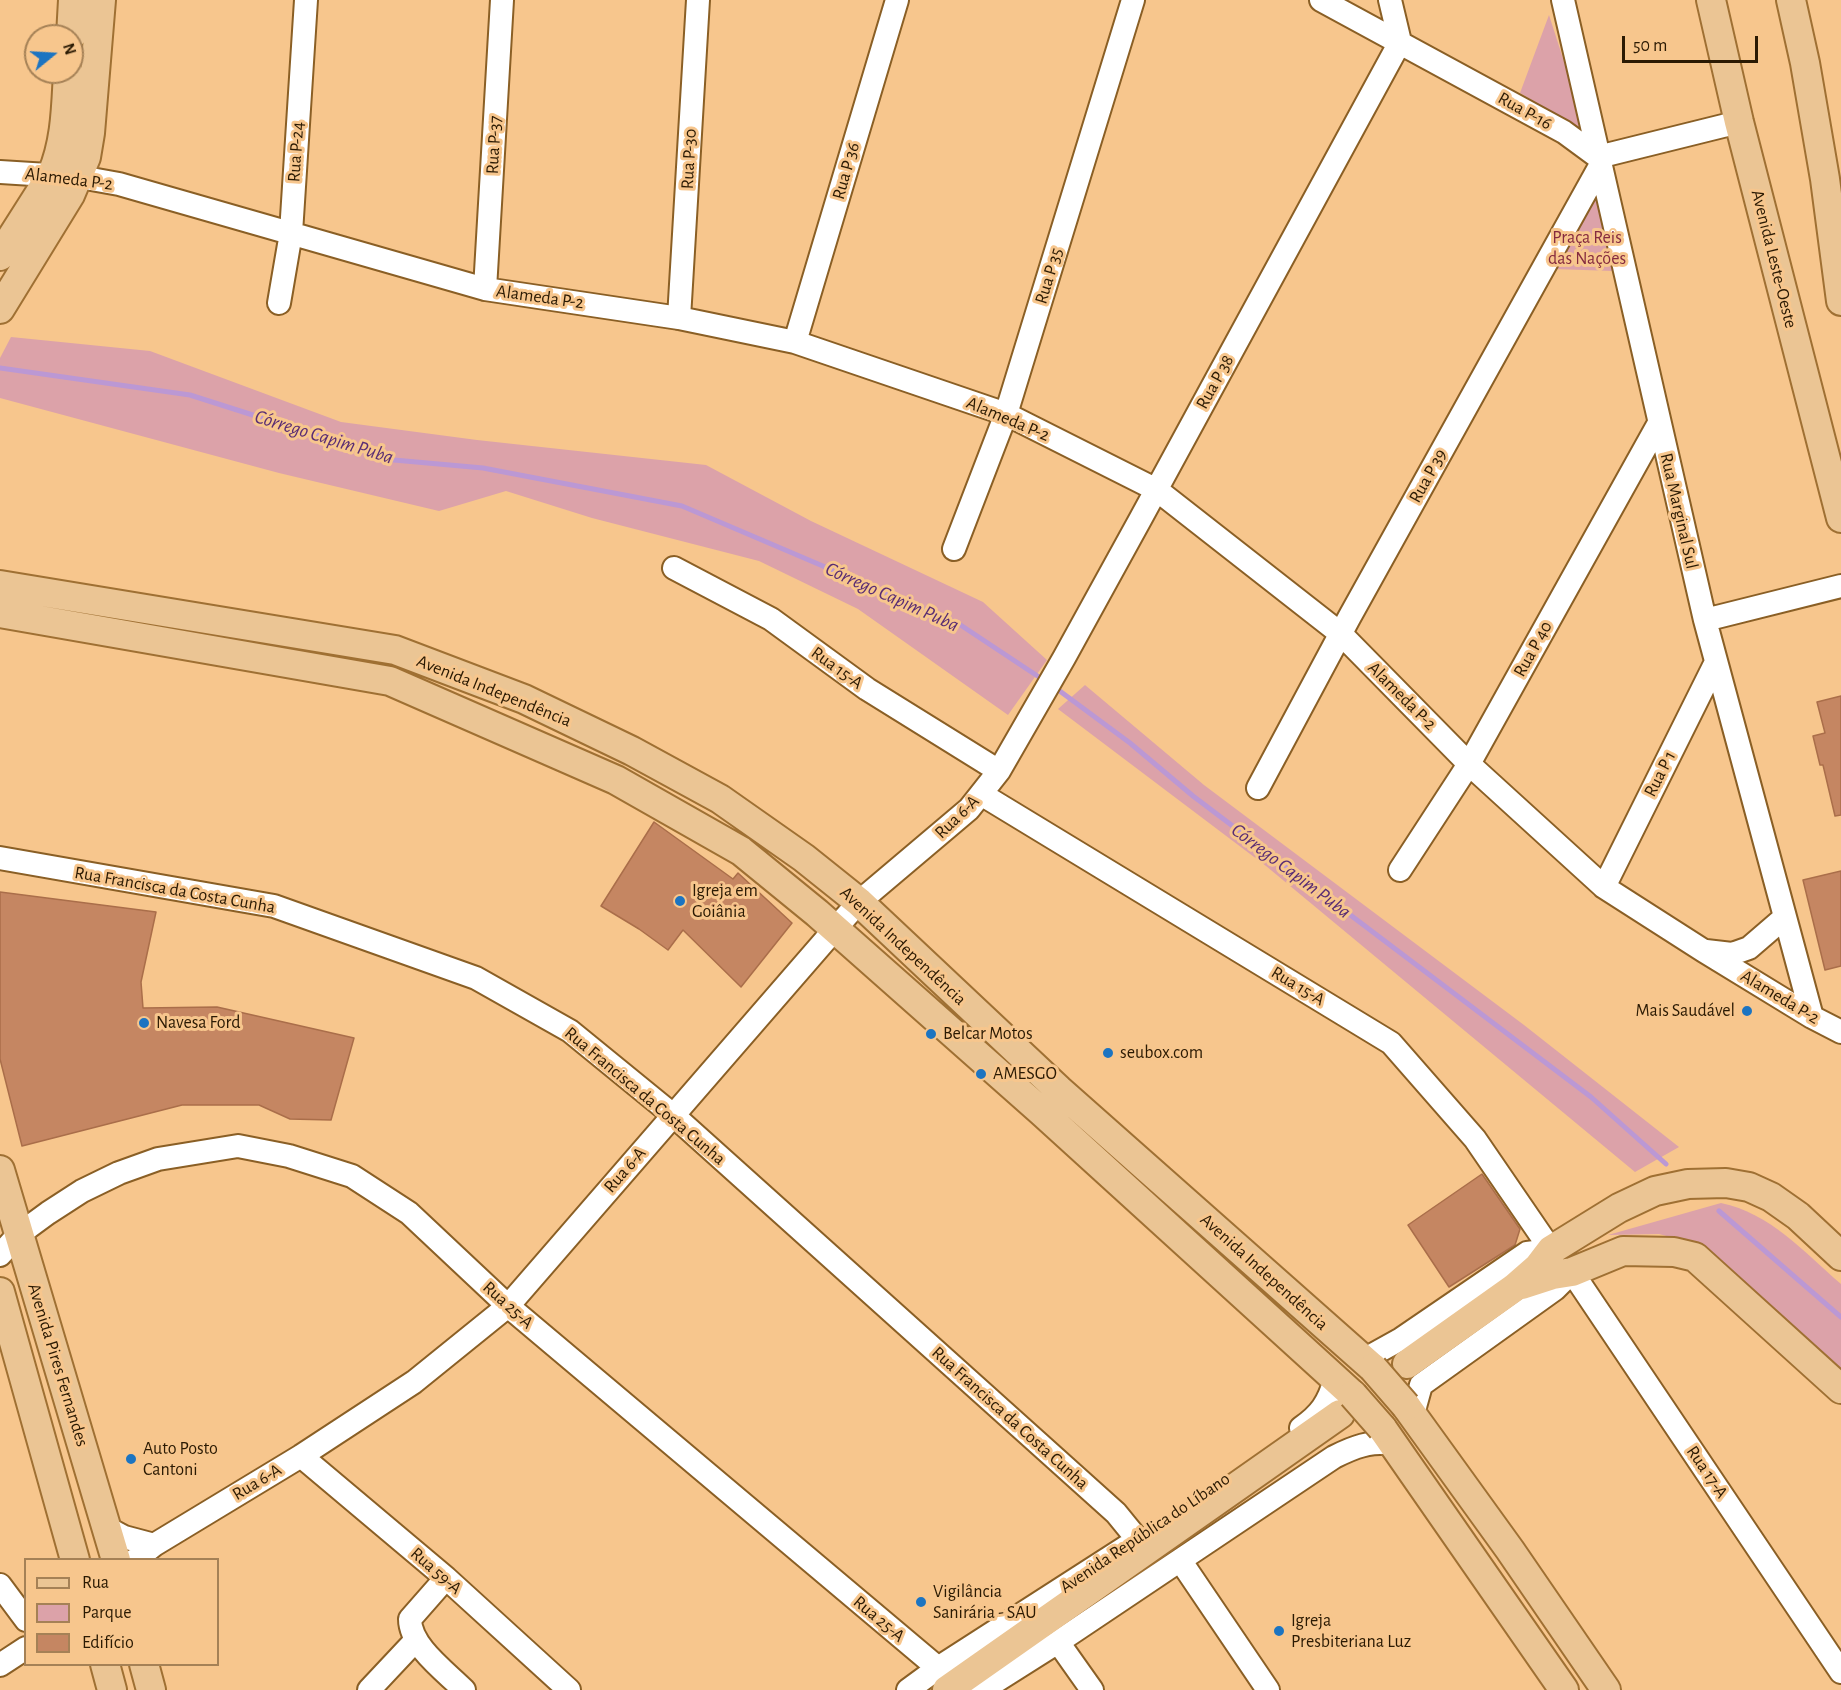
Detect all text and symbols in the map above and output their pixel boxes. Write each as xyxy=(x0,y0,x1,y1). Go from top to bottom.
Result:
north arrow xyxy=(24,24,84,84)
scale bar xyxy=(1625,24,1762,62)
text: 50 m xyxy=(1633,37,1667,55)
text: N xyxy=(60,41,79,57)
street label: Rua P-16 xyxy=(1494,87,1556,135)
street label: Rua P-37 xyxy=(482,115,506,175)
street label: Rua P-24 xyxy=(283,121,309,183)
street label: Rua P-30 xyxy=(677,128,701,190)
street label: Rua P 36 xyxy=(828,140,864,202)
street label: Alameda P-2 xyxy=(24,163,114,195)
street label: Avenida Leste-Oeste xyxy=(1746,188,1802,330)
park label: Praça Reis das Nações xyxy=(1548,227,1626,270)
street label: Rua P 35 xyxy=(1030,245,1068,307)
street label: Alameda P-2 xyxy=(495,280,585,314)
street label: Rua P 38 xyxy=(1191,351,1239,413)
street label: Alameda P-2 xyxy=(963,392,1053,446)
water label: Córrego Capim Puba xyxy=(252,405,396,469)
street label: Rua P 39 xyxy=(1404,445,1452,507)
street label: Rua Marginal Sul xyxy=(1655,451,1703,571)
water label: Córrego Capim Puba xyxy=(821,557,963,637)
street label: Rua P 40 xyxy=(1509,617,1557,681)
street label: Rua 15-A xyxy=(807,642,867,694)
street label: Avenida Independência xyxy=(414,650,574,732)
street label: Alameda P-2 xyxy=(1363,657,1441,735)
street label: Rua P 1 xyxy=(1639,747,1681,801)
street label: Rua 6-A xyxy=(930,791,984,843)
water label: Córrego Capim Puba xyxy=(1226,818,1356,924)
street label: Rua Francisca da Costa Cunha xyxy=(73,862,277,918)
place label: Igreja em Goiânia xyxy=(692,880,758,922)
street label: Avenida Independência xyxy=(835,882,971,1010)
marker: Igreja em Goiânia xyxy=(673,894,687,908)
street label: Rua 15-A xyxy=(1267,962,1329,1010)
street label: Alameda P-2 xyxy=(1737,965,1823,1029)
place label: Mais Saudável xyxy=(1636,1000,1735,1022)
marker: Mais Saudável xyxy=(1740,1004,1754,1018)
place label: Navesa Ford xyxy=(156,1012,241,1034)
marker: Navesa Ford xyxy=(137,1016,151,1030)
street label: Rua Francisca da Costa Cunha xyxy=(560,1022,730,1170)
place label: Belcar Motos xyxy=(943,1023,1033,1045)
marker: Belcar Motos xyxy=(924,1027,938,1041)
place label: seubox.com xyxy=(1120,1042,1203,1064)
marker: seubox.com xyxy=(1101,1046,1115,1060)
place label: AMESGO xyxy=(993,1063,1057,1085)
marker: AMESGO xyxy=(974,1067,988,1081)
street label: Rua 6-A xyxy=(599,1143,651,1197)
street label: Avenida Independência xyxy=(1196,1209,1332,1335)
street label: Rua 25-A xyxy=(478,1277,538,1333)
street label: Avenida Pires Fernandes xyxy=(23,1281,93,1449)
street label: Rua Francisca da Costa Cunha xyxy=(927,1342,1093,1494)
place label: Auto Posto Cantoni xyxy=(143,1438,218,1480)
street label: Rua 17-A xyxy=(1682,1442,1732,1502)
marker: Auto Posto Cantoni xyxy=(124,1452,138,1466)
street label: Rua 6-A xyxy=(228,1459,286,1505)
street label: Avenida República do Líbano xyxy=(1056,1468,1234,1598)
street label: Rua 59-A xyxy=(406,1543,466,1599)
legend xyxy=(24,1558,219,1666)
text: Rua xyxy=(82,1574,109,1592)
place label: Vigilância Sanirária - SAU xyxy=(933,1581,1036,1624)
street label: Rua 25-A xyxy=(849,1591,909,1647)
marker: Vigilância Sanirária - SAU xyxy=(914,1595,928,1609)
text: Parque xyxy=(82,1604,131,1622)
place label: Igreja Presbiteriana Luz xyxy=(1291,1610,1411,1652)
marker: Igreja Presbiteriana Luz xyxy=(1272,1624,1286,1638)
text: Edifício xyxy=(82,1634,134,1652)

